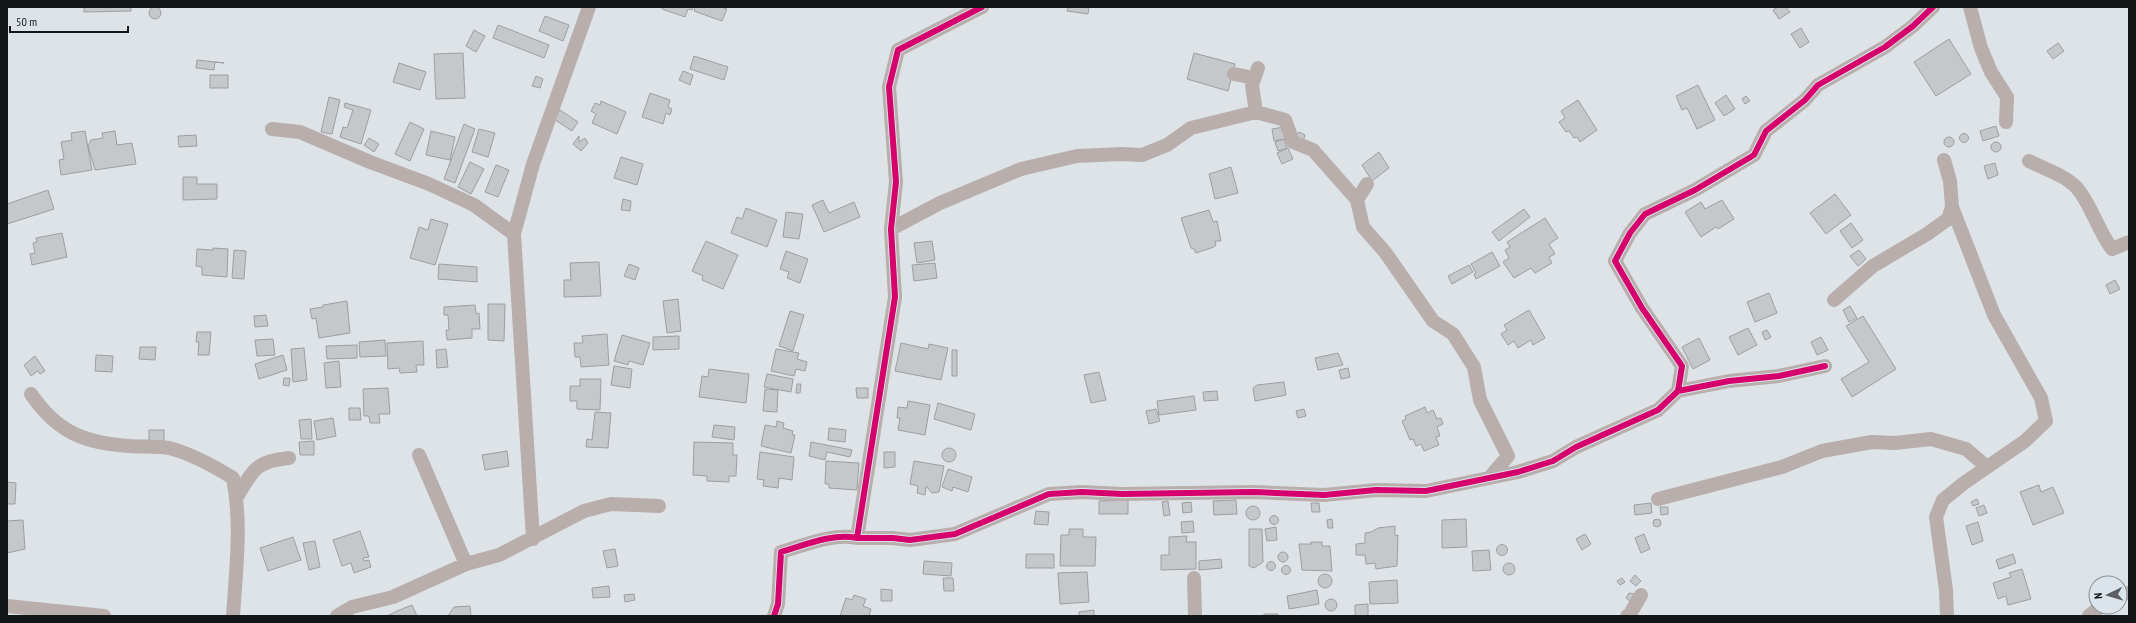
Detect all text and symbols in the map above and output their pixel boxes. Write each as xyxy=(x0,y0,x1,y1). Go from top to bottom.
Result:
scale bar xyxy=(10,8,128,34)
text: 50 m xyxy=(16,14,37,29)
north arrow xyxy=(2088,575,2128,615)
text: N xyxy=(2091,592,2105,599)

